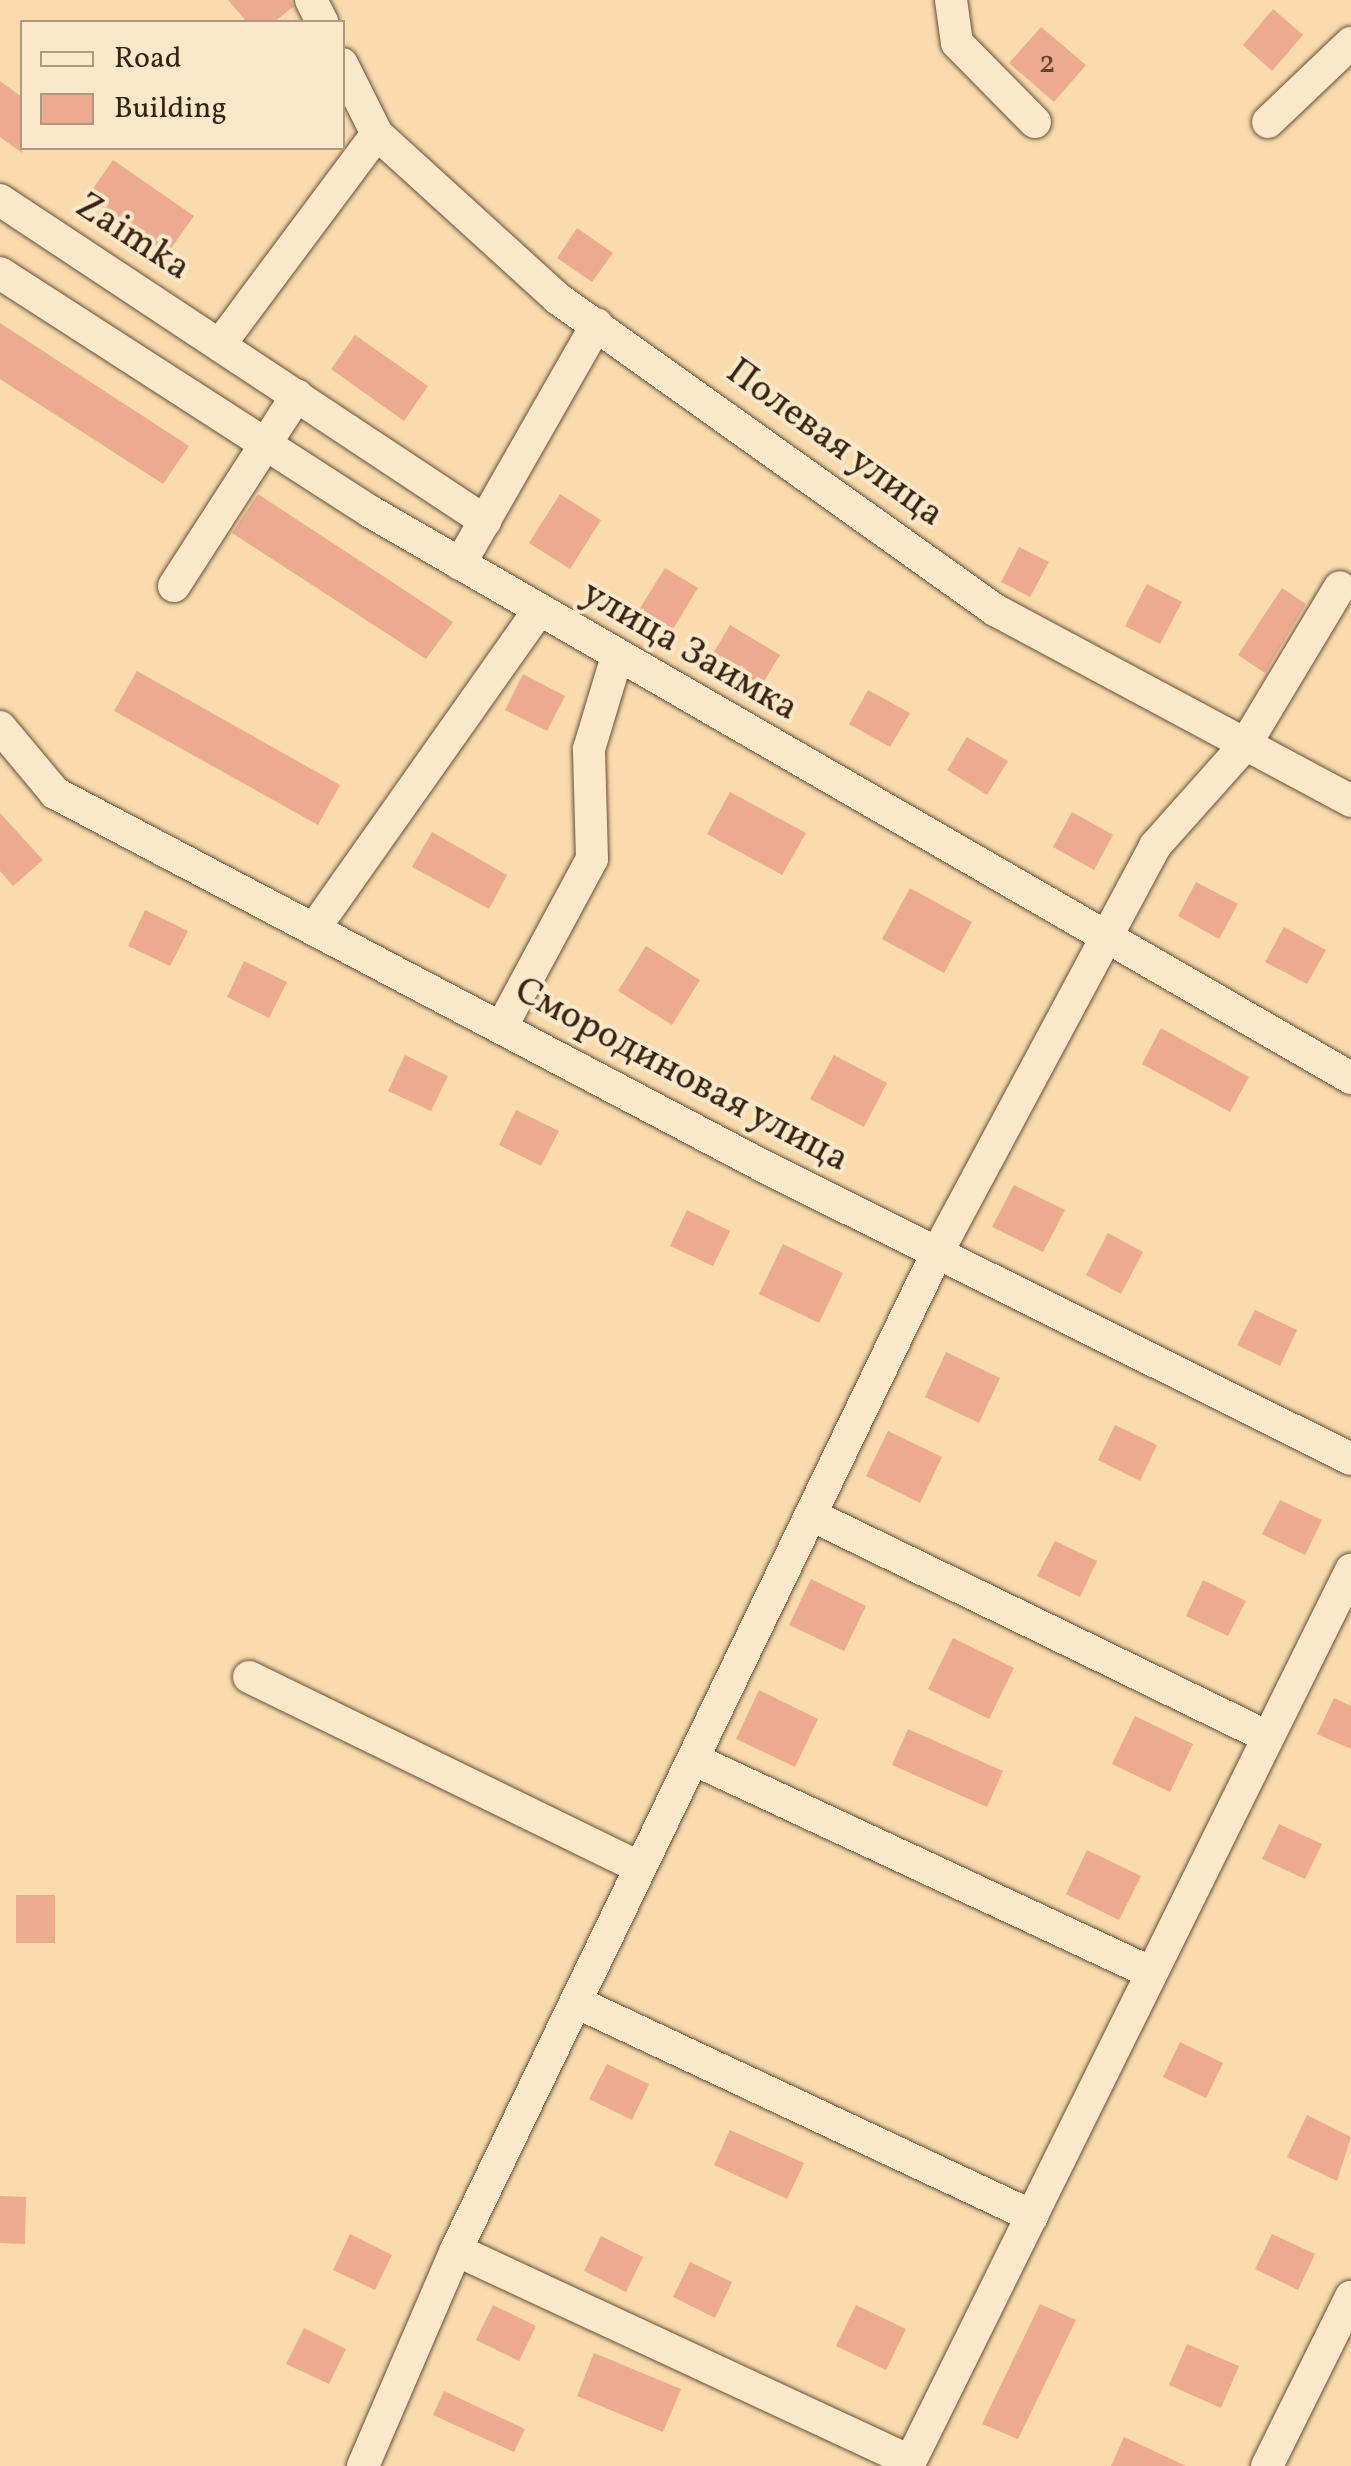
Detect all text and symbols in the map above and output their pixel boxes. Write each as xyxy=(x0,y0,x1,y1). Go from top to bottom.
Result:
legend xyxy=(20,20,345,150)
text: Road xyxy=(114,38,182,80)
house number: 2 xyxy=(1038,45,1056,83)
text: Building xyxy=(114,88,227,130)
street label: Zaimka xyxy=(66,184,198,292)
street label: Полевая улица xyxy=(716,350,952,538)
street label: улица Заимка xyxy=(573,572,805,732)
street label: Смородиновая улица xyxy=(506,968,856,1184)

